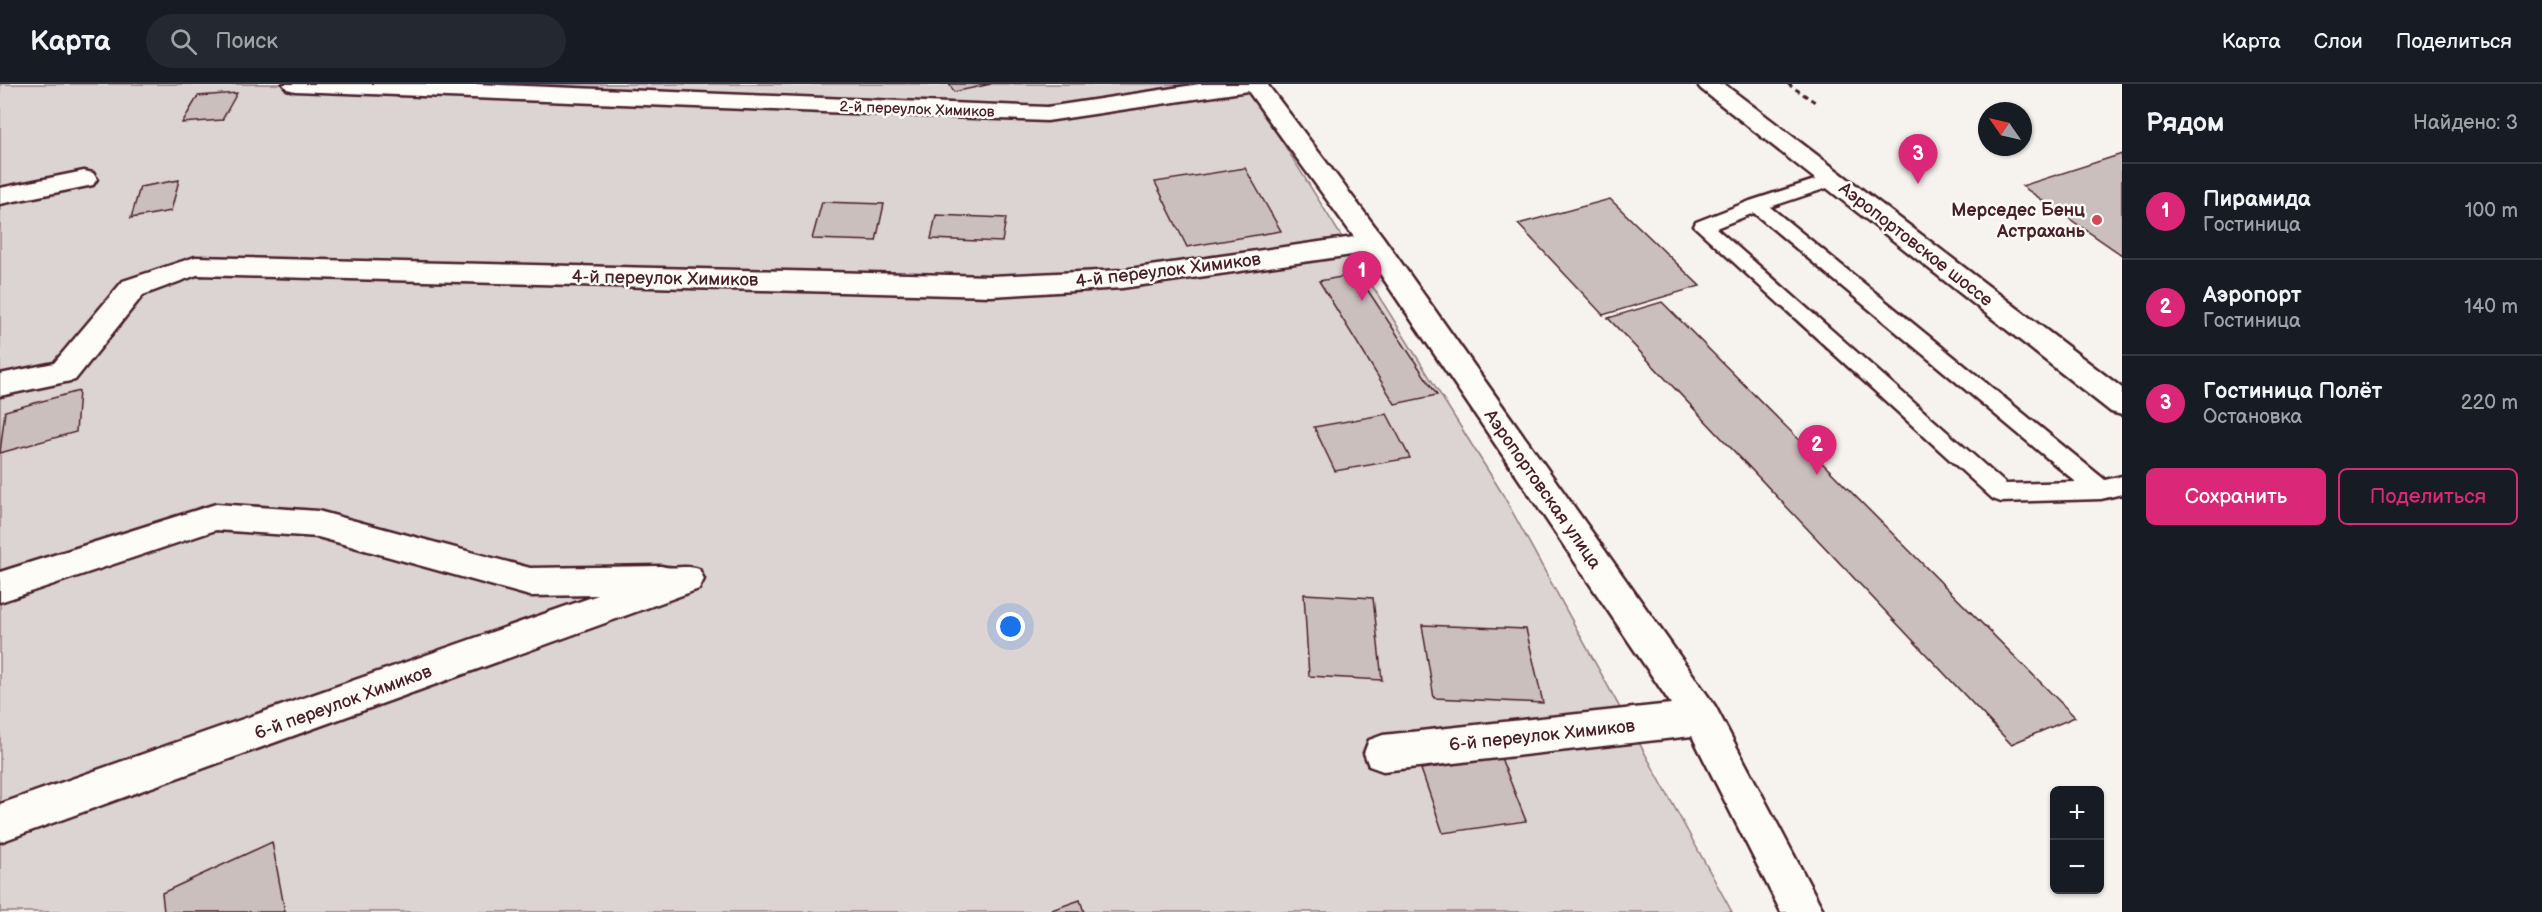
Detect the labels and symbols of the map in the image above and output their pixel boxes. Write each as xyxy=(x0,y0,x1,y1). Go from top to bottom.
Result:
street label: 2-й переулок Химиков xyxy=(839,97,995,122)
north arrow xyxy=(1978,102,2032,156)
pin: 3 xyxy=(1898,135,1938,184)
street label: Аэропортовское шоссе xyxy=(1834,177,1997,311)
place label: Мерседес Бенц Астрахань xyxy=(1951,200,2086,242)
marker: Мерседес Бенц Астрахань xyxy=(2090,213,2104,227)
street label: 4-й переулок Химиков xyxy=(1074,249,1263,292)
pin: 1 xyxy=(1342,252,1382,301)
street label: 4-й переулок Химиков xyxy=(572,266,759,291)
street label: Аэропортовская улица xyxy=(1479,405,1606,573)
pin: 2 xyxy=(1798,426,1836,475)
your location xyxy=(996,612,1025,641)
street label: 6-й переулок Химиков xyxy=(252,660,435,744)
street label: 6-й переулок Химиков xyxy=(1448,715,1637,756)

